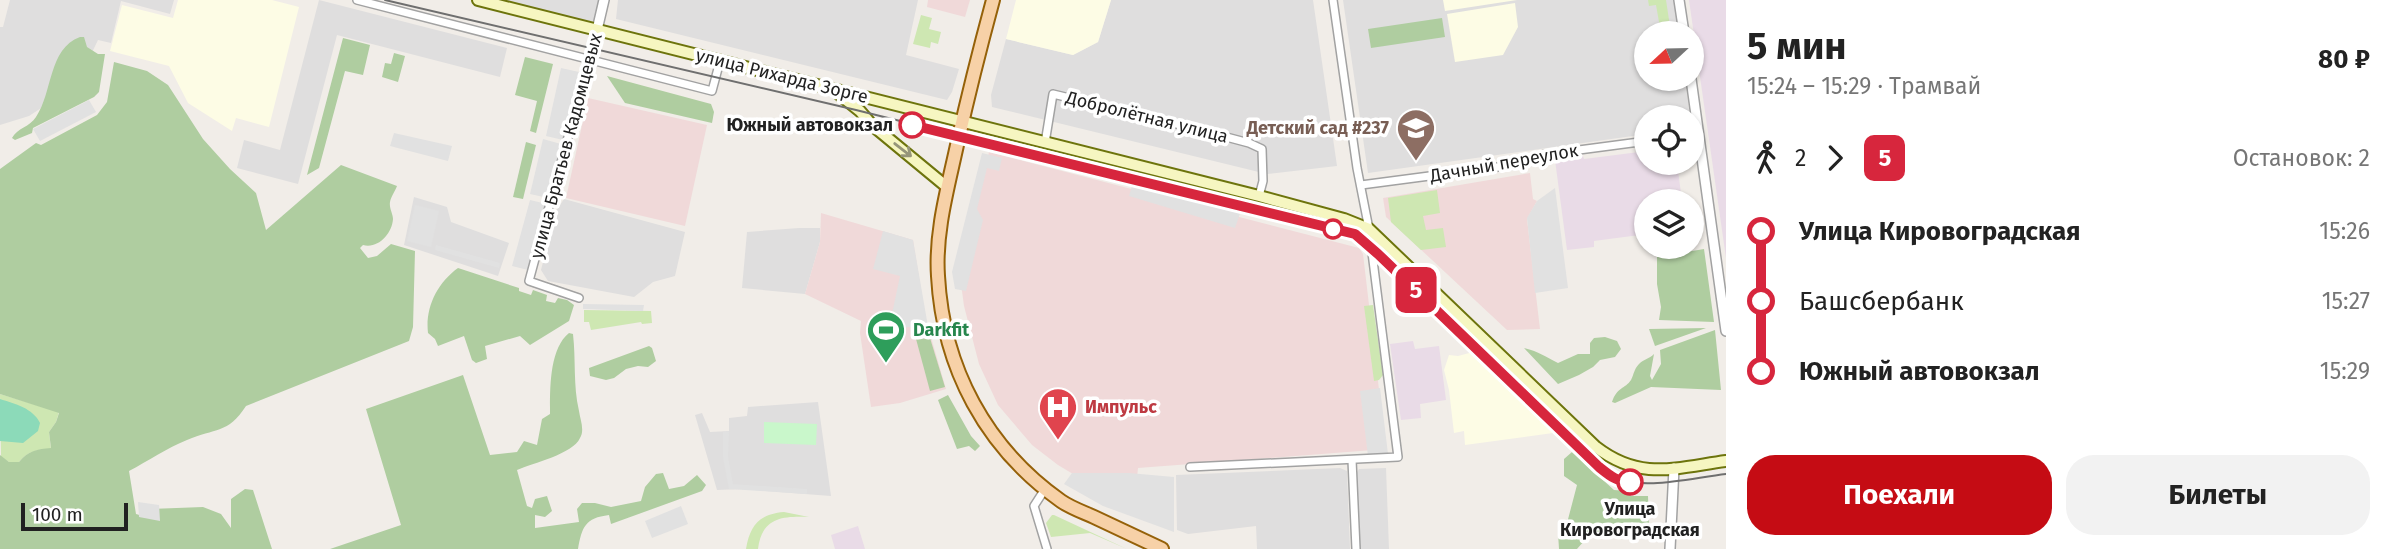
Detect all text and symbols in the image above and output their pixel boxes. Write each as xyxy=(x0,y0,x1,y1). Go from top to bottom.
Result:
north arrow xyxy=(1634,21,1704,91)
map controls xyxy=(1634,21,1704,259)
text: 5 мин xyxy=(1747,23,1847,69)
street label: улица Братьев Кадомцевых xyxy=(525,31,607,261)
street label: улица Рихарда Зорге xyxy=(694,44,870,108)
text: 80 ₽ xyxy=(2318,44,2370,75)
text: 15:24 – 15:29 · Трамвай xyxy=(1747,72,1981,100)
street label: Добролётная улица xyxy=(1063,86,1230,148)
button: locate xyxy=(1634,105,1704,175)
school or university icon: Детский сад #237 xyxy=(1395,107,1437,162)
marker: Южный автовокзал xyxy=(899,112,925,138)
place label: Южный автовокзал xyxy=(726,114,893,136)
place label: Детский сад #237 xyxy=(1246,117,1390,139)
street label: Дачный переулок xyxy=(1427,139,1580,187)
icon: walk xyxy=(1747,139,1785,177)
icon: forward xyxy=(1816,139,1854,177)
one-way arrow xyxy=(893,142,912,157)
text: 2 xyxy=(1795,144,1806,172)
text: 5 xyxy=(1878,144,1891,172)
text: Остановок: 2 xyxy=(2233,144,2370,172)
button: layers xyxy=(1634,189,1704,259)
text: Улица Кировоградская xyxy=(1799,216,2081,247)
text: 15:26 xyxy=(2319,217,2370,245)
unlabelled marker xyxy=(1323,219,1343,239)
line badge: 5 xyxy=(1393,267,1439,313)
text: 5 xyxy=(1410,276,1422,304)
text: Башсбербанк xyxy=(1799,286,1964,317)
text: 15:27 xyxy=(2322,287,2370,315)
sports icon: Darkfit xyxy=(865,309,907,364)
place label: Darkfit xyxy=(913,319,970,341)
text: Южный автовокзал xyxy=(1799,356,2040,387)
text: 15:29 xyxy=(2320,357,2370,385)
hospital icon: Импульс xyxy=(1037,386,1079,441)
place label: Импульс xyxy=(1085,396,1157,418)
button: Поехали xyxy=(1747,455,2052,535)
button: Билеты xyxy=(2066,455,2370,535)
marker: Улица Кировоградская xyxy=(1617,469,1643,495)
place label: Улица Кировоградская xyxy=(1560,498,1700,541)
scale bar xyxy=(21,500,128,532)
text: 100 m xyxy=(32,503,83,526)

